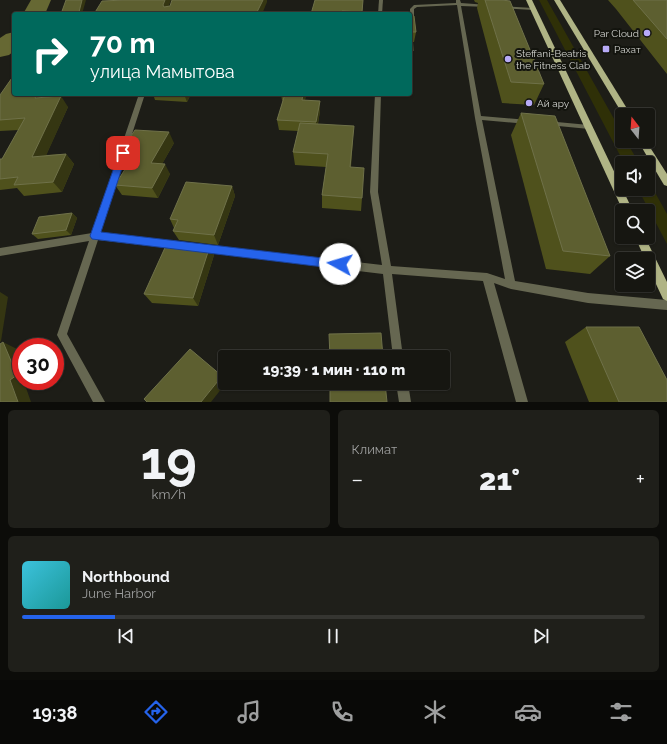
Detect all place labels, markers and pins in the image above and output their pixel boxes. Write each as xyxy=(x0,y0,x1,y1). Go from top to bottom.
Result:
place label: Par Cloud xyxy=(594,28,639,39)
marker: Par Cloud xyxy=(642,28,652,38)
marker: Рахат xyxy=(601,44,611,54)
place label: Рахат xyxy=(614,44,641,55)
place label: Steffani-Beatris the Fitness Clab xyxy=(516,48,590,71)
marker: Steffani-Beatris the Fitness Clab xyxy=(503,54,513,64)
marker: Ай ару xyxy=(524,98,534,108)
place label: Ай ару xyxy=(537,98,570,109)
pin xyxy=(106,136,140,170)

